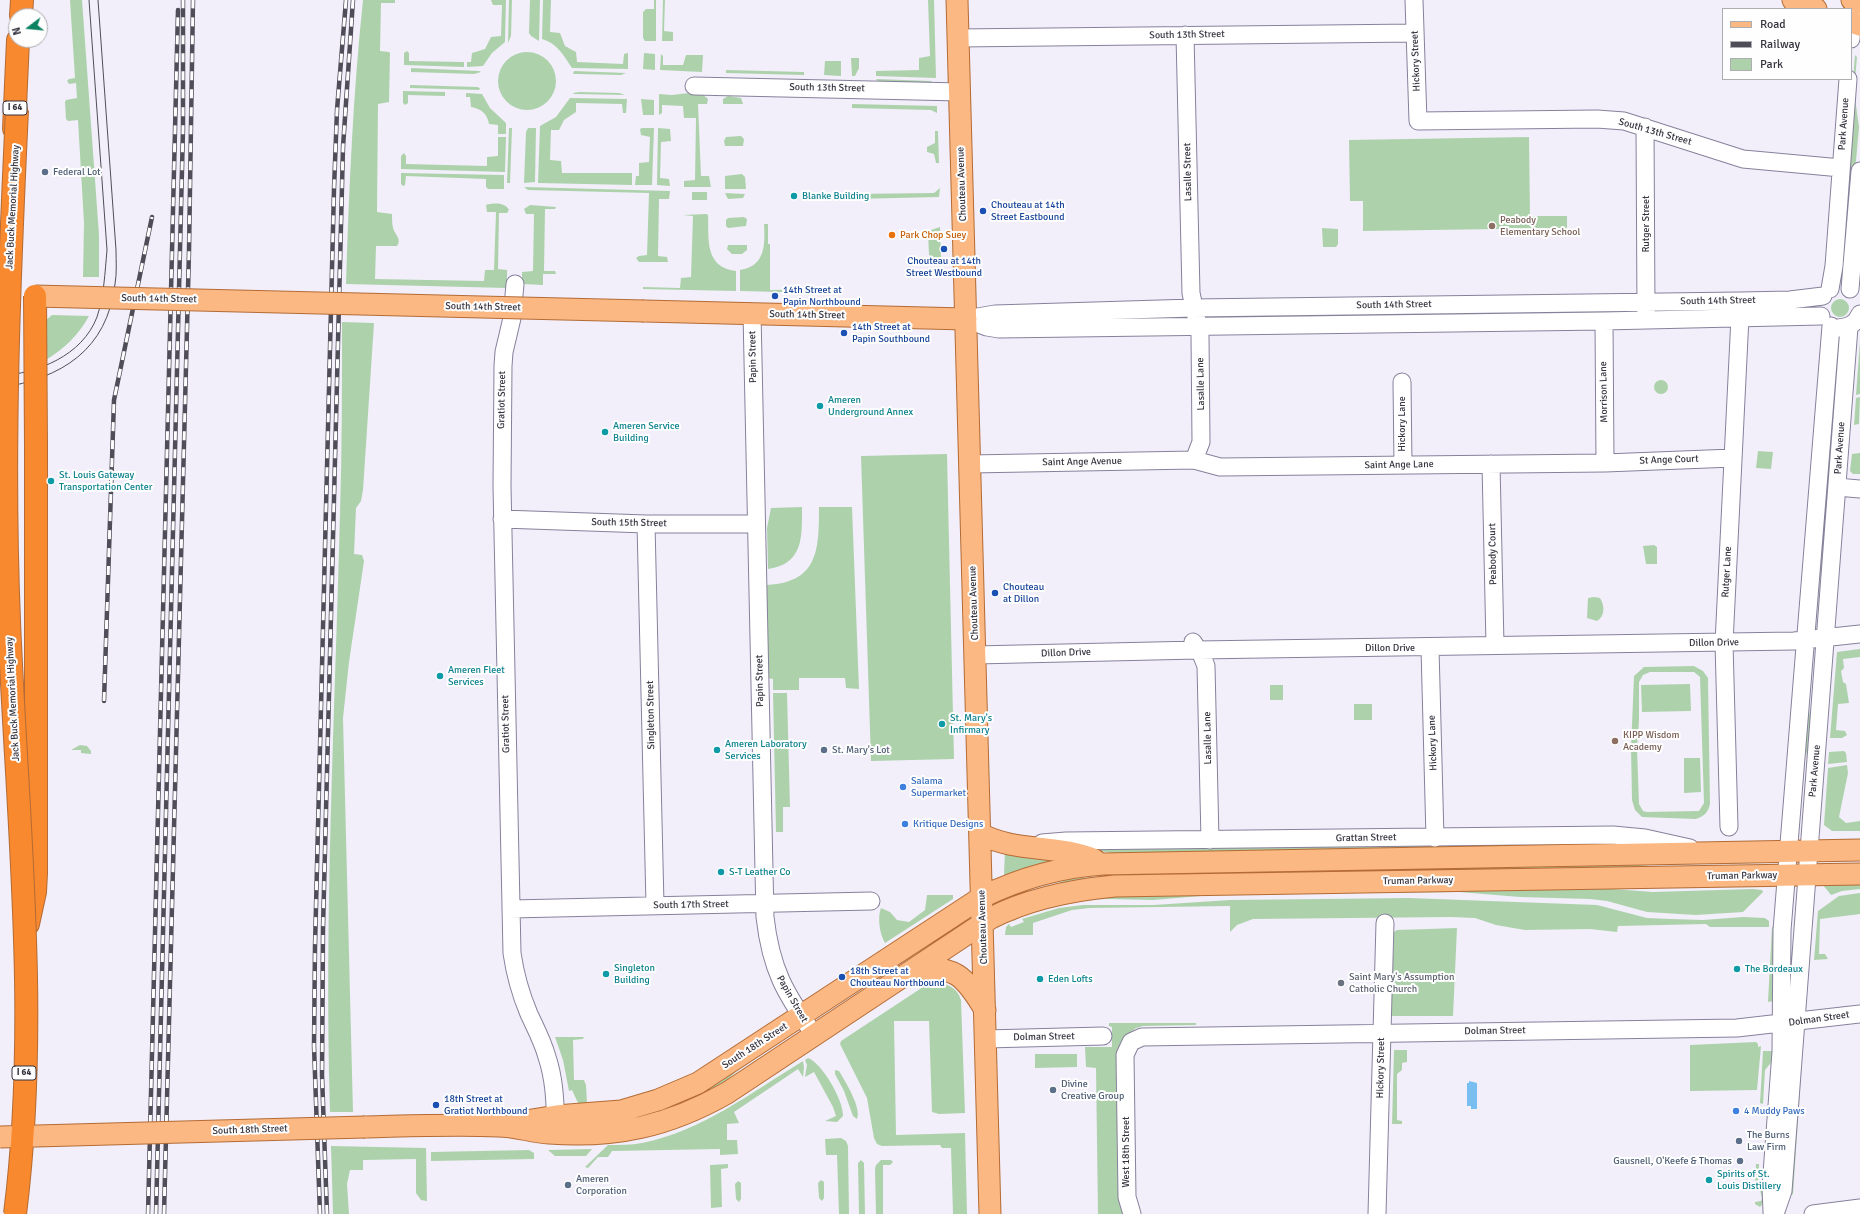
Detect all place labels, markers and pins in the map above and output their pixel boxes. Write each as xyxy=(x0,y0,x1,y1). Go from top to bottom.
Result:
place label: Federal Lot xyxy=(53,166,101,178)
marker: Federal Lot xyxy=(40,167,50,177)
place label: Blanke Building xyxy=(802,190,869,202)
marker: Blanke Building xyxy=(789,191,799,201)
place label: Chouteau at 14th Street Eastbound xyxy=(991,199,1065,222)
marker: Chouteau at 14th Street Eastbound xyxy=(978,206,988,216)
place label: Peabody Elementary School xyxy=(1500,214,1580,238)
marker: Peabody Elementary School xyxy=(1487,221,1497,231)
place label: Park Chop Suey xyxy=(900,229,966,241)
marker: Park Chop Suey xyxy=(887,230,897,240)
marker: Chouteau at 14th Street Westbound xyxy=(939,244,949,254)
place label: Chouteau at 14th Street Westbound xyxy=(906,255,982,278)
place label: 14th Street at Papin Northbound xyxy=(783,284,861,308)
marker: 14th Street at Papin Northbound xyxy=(770,291,780,301)
place label: 14th Street at Papin Southbound xyxy=(852,321,930,344)
marker: 14th Street at Papin Southbound xyxy=(839,328,849,338)
place label: Ameren Underground Annex xyxy=(828,394,913,418)
marker: Ameren Underground Annex xyxy=(815,401,825,411)
place label: Ameren Service Building xyxy=(613,420,680,444)
marker: Ameren Service Building xyxy=(600,427,610,437)
place label: St. Louis Gateway Transportation Center xyxy=(59,469,152,492)
marker: St. Louis Gateway Transportation Center xyxy=(46,476,56,486)
place label: Chouteau at Dillon xyxy=(1003,581,1044,604)
marker: Chouteau at Dillon xyxy=(990,588,1000,598)
place label: Ameren Fleet Services xyxy=(448,664,505,688)
marker: Ameren Fleet Services xyxy=(435,671,445,681)
place label: St. Mary's Infirmary xyxy=(950,712,992,736)
marker: St. Mary's Infirmary xyxy=(937,719,947,729)
place label: KIPP Wisdom Academy xyxy=(1623,729,1679,752)
marker: KIPP Wisdom Academy xyxy=(1610,736,1620,746)
place label: Ameren Laboratory Services xyxy=(725,738,807,762)
place label: St. Mary's Lot xyxy=(832,744,890,756)
marker: Ameren Laboratory Services xyxy=(712,745,722,755)
marker: St. Mary's Lot xyxy=(819,745,829,755)
place label: Salama Supermarket xyxy=(911,775,966,798)
marker: Salama Supermarket xyxy=(898,782,908,792)
place label: Kritique Designs xyxy=(913,818,983,830)
marker: Kritique Designs xyxy=(900,819,910,829)
place label: S-T Leather Co xyxy=(729,866,791,878)
marker: S-T Leather Co xyxy=(716,867,726,877)
place label: Singleton Building xyxy=(614,962,655,986)
place label: The Bordeaux xyxy=(1745,963,1803,975)
marker: The Bordeaux xyxy=(1732,964,1742,974)
place label: 18th Street at Chouteau Northbound xyxy=(850,965,945,988)
marker: Singleton Building xyxy=(601,969,611,979)
place label: Saint Mary's Assumption Catholic Church xyxy=(1349,971,1454,994)
marker: 18th Street at Chouteau Northbound xyxy=(837,972,847,982)
place label: Eden Lofts xyxy=(1048,973,1093,985)
marker: Eden Lofts xyxy=(1035,974,1045,984)
marker: Saint Mary's Assumption Catholic Church xyxy=(1336,978,1346,988)
place label: Divine Creative Group xyxy=(1061,1078,1124,1102)
marker: Divine Creative Group xyxy=(1048,1085,1058,1095)
place label: 18th Street at Gratiot Northbound xyxy=(444,1093,528,1116)
marker: 18th Street at Gratiot Northbound xyxy=(431,1100,441,1110)
place label: 4 Muddy Paws xyxy=(1744,1105,1805,1117)
marker: 4 Muddy Paws xyxy=(1731,1106,1741,1116)
place label: The Burns Law Firm xyxy=(1747,1129,1790,1152)
marker: The Burns Law Firm xyxy=(1734,1136,1744,1146)
place label: Gausnell, O'Keefe & Thomas xyxy=(1613,1155,1732,1167)
marker: Gausnell, O'Keefe & Thomas xyxy=(1735,1156,1745,1166)
place label: Spirits of St. Louis Distillery xyxy=(1717,1168,1781,1192)
place label: Ameren Corporation xyxy=(576,1173,627,1196)
marker: Spirits of St. Louis Distillery xyxy=(1704,1175,1714,1185)
marker: Ameren Corporation xyxy=(563,1180,573,1190)

